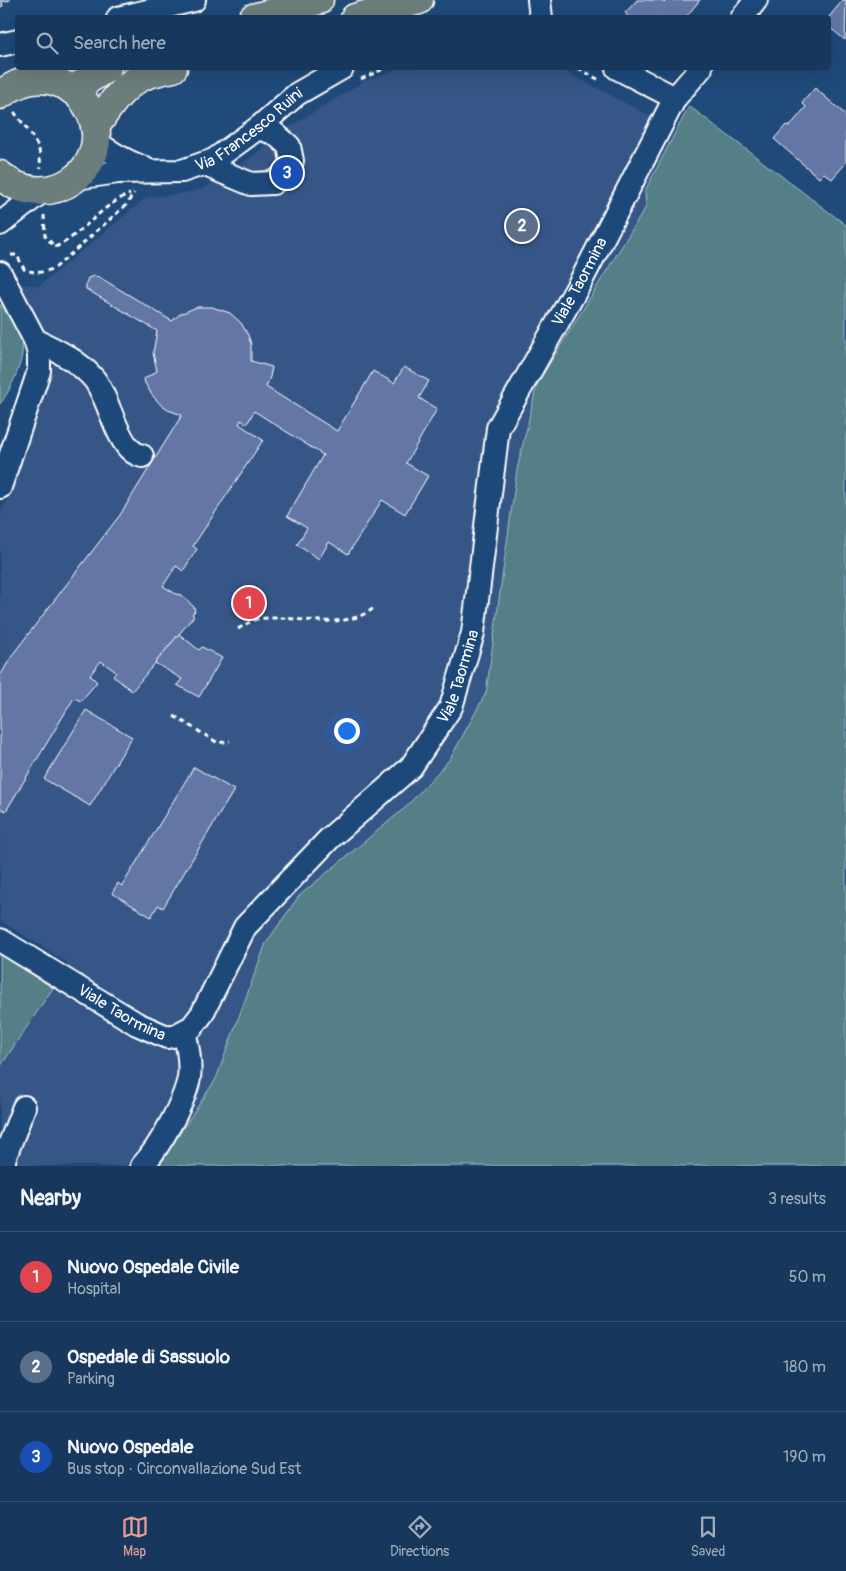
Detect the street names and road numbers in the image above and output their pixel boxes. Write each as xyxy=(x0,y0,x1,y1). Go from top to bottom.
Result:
street label: Via Francesco Ruini xyxy=(192,83,306,176)
street label: Viale Taormina xyxy=(547,234,612,330)
street label: Viale Taormina xyxy=(433,627,483,728)
street label: Viale Taormina xyxy=(74,980,169,1045)

